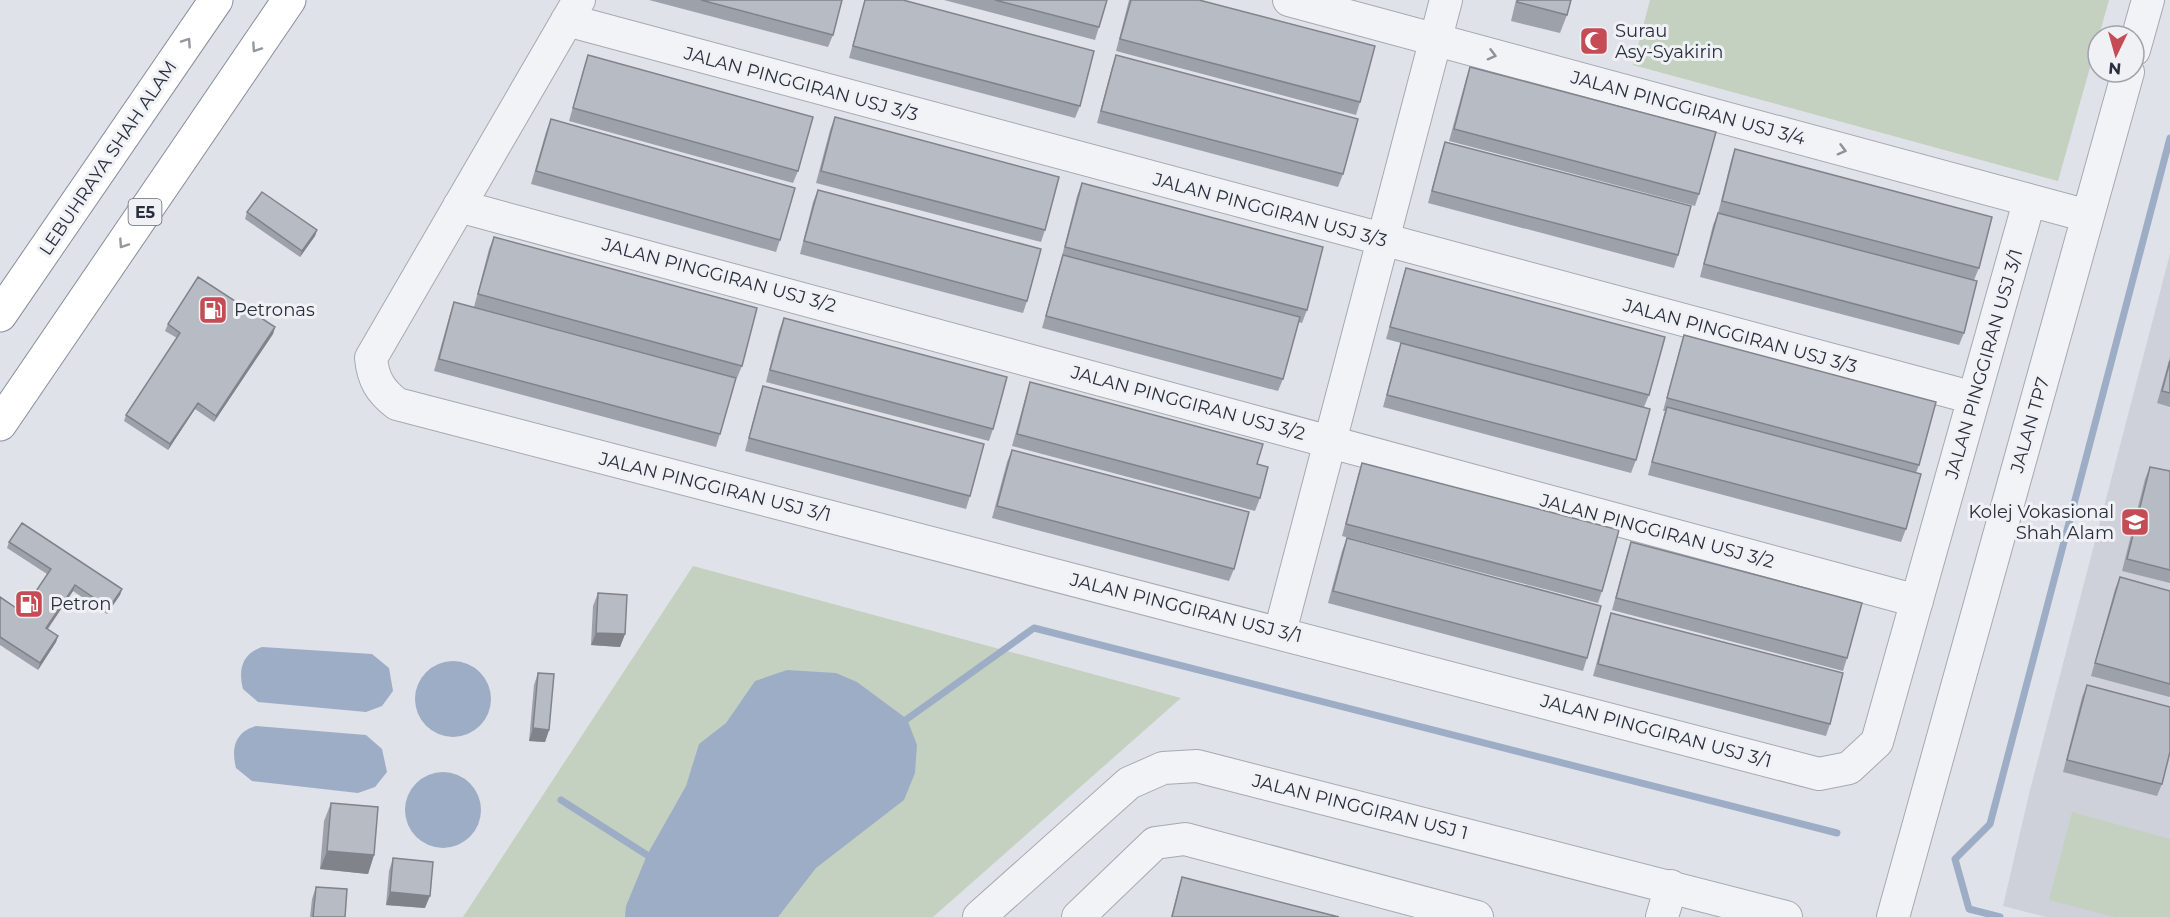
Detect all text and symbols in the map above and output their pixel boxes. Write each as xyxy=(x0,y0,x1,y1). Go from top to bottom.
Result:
place label: Surau Asy-Syakirin xyxy=(1615,20,1723,63)
north arrow xyxy=(2086,24,2146,84)
mosque icon: Surau Asy-Syakirin xyxy=(1578,25,1610,57)
one-way arrow xyxy=(180,37,191,48)
one-way arrow xyxy=(252,42,263,53)
street label: JALAN PINGGIRAN USJ 3/3 xyxy=(681,42,920,126)
one-way arrow xyxy=(1486,48,1497,60)
street label: LEBUHRAYA SHAH ALAM xyxy=(35,57,181,259)
text: N xyxy=(2107,58,2122,78)
street label: JALAN PINGGIRAN USJ 3/4 xyxy=(1567,66,1808,150)
one-way arrow xyxy=(1836,143,1847,155)
street label: JALAN PINGGIRAN USJ 3/3 xyxy=(1150,168,1389,252)
road number: E5 xyxy=(128,199,162,225)
street label: JALAN PINGGIRAN USJ 3/2 xyxy=(599,233,838,317)
one-way arrow xyxy=(118,238,130,248)
street label: JALAN PINGGIRAN USJ 3/1 xyxy=(1940,247,2027,482)
fuel station icon: Petronas xyxy=(197,294,229,326)
street label: JALAN PINGGIRAN USJ 3/3 xyxy=(1620,294,1859,378)
place label: Petronas xyxy=(234,299,315,321)
street label: JALAN PINGGIRAN USJ 3/2 xyxy=(1068,361,1307,445)
street label: JALAN TP7 xyxy=(2006,375,2054,476)
street label: JALAN PINGGIRAN USJ 3/1 xyxy=(596,447,833,526)
street label: JALAN PINGGIRAN USJ 3/2 xyxy=(1537,489,1776,573)
place label: Kolej Vokasional Shah Alam xyxy=(1969,501,2114,544)
school or university icon: Kolej Vokasional Shah Alam xyxy=(2119,506,2151,538)
street label: JALAN PINGGIRAN USJ 3/1 xyxy=(1067,568,1304,647)
fuel station icon: Petron xyxy=(13,588,45,620)
place label: Petron xyxy=(50,593,111,615)
street label: JALAN PINGGIRAN USJ 3/1 xyxy=(1537,689,1774,772)
street label: JALAN PINGGIRAN USJ 1 xyxy=(1249,769,1470,844)

